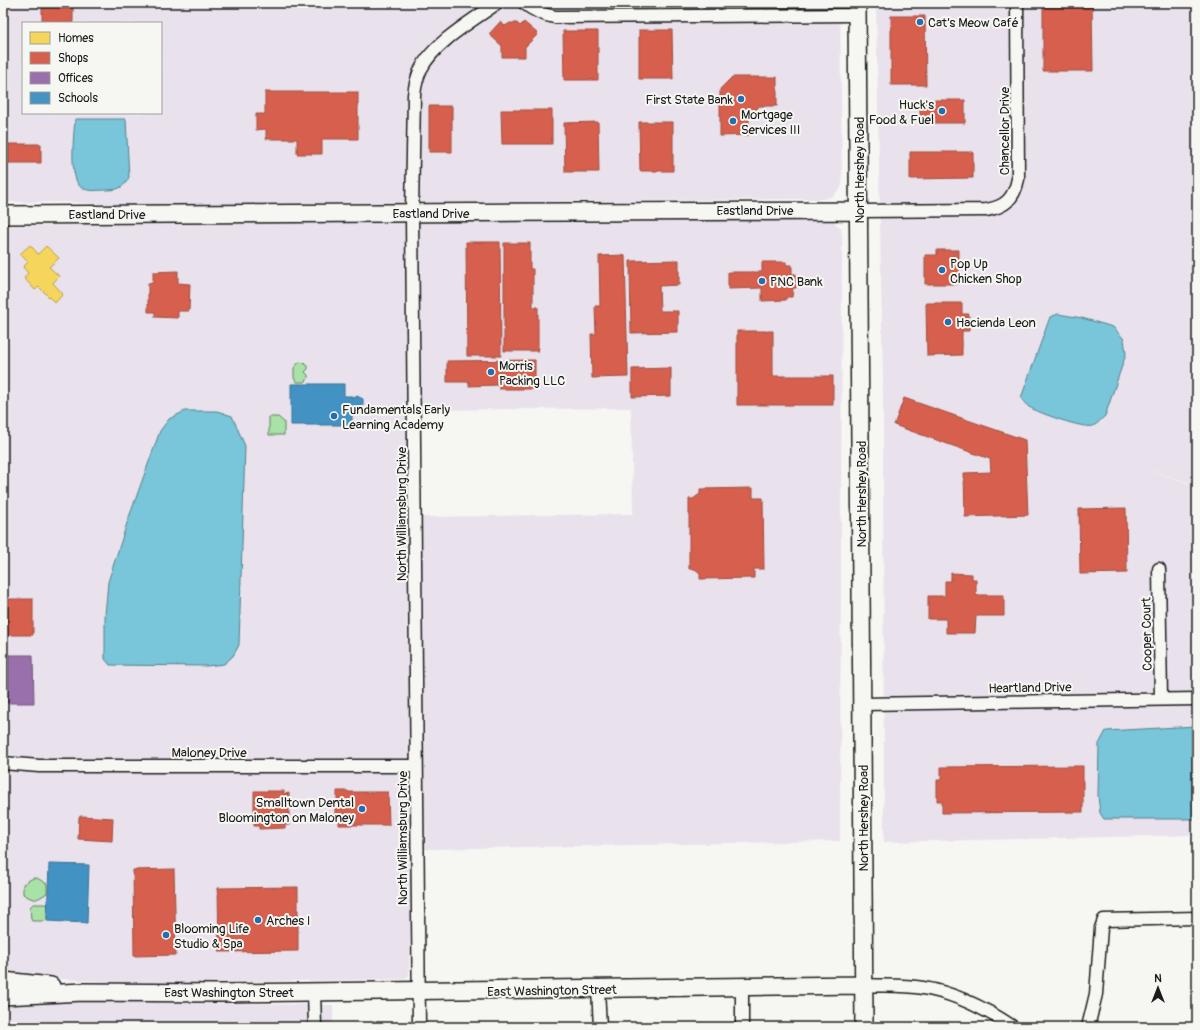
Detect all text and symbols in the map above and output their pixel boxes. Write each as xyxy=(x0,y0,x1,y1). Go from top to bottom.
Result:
place label: Cat’s Meow Café xyxy=(928,15,1019,31)
marker: Cat’s Meow Café xyxy=(915,17,925,27)
legend xyxy=(22,22,162,114)
text: Homes xyxy=(58,31,94,46)
text: Shops xyxy=(58,51,89,66)
text: Offices xyxy=(58,71,94,86)
street label: Chancellor Drive xyxy=(997,86,1013,175)
text: Schools xyxy=(58,91,98,106)
place label: First State Bank xyxy=(646,92,734,108)
marker: First State Bank xyxy=(736,94,746,104)
place label: Huck's Food & Fuel xyxy=(869,97,934,128)
marker: Huck's Food & Fuel xyxy=(937,106,947,116)
place label: Mortgage Services III xyxy=(741,107,800,138)
marker: Mortgage Services III xyxy=(728,116,738,126)
street label: North Hershey Road xyxy=(852,117,868,223)
street label: Eastland Drive xyxy=(717,203,794,219)
street label: Eastland Drive xyxy=(393,206,470,222)
street label: Eastland Drive xyxy=(69,207,146,223)
place label: Pop Up Chicken Shop xyxy=(950,256,1022,287)
marker: Pop Up Chicken Shop xyxy=(937,265,947,275)
place label: PNC Bank xyxy=(770,274,823,290)
marker: PNC Bank xyxy=(757,276,767,286)
place label: Hacienda Leon xyxy=(956,315,1036,331)
marker: Hacienda Leon xyxy=(943,317,953,327)
place label: Morris Packing LLC xyxy=(499,358,565,389)
marker: Morris Packing LLC xyxy=(486,367,496,377)
place label: Fundamentals Early Learning Academy xyxy=(342,402,451,433)
marker: Fundamentals Early Learning Academy xyxy=(329,411,339,421)
street label: North Hershey Road xyxy=(854,441,870,547)
street label: North Williamsburg Drive xyxy=(394,446,410,581)
street label: Cooper Court xyxy=(1138,596,1156,671)
street label: Heartland Drive xyxy=(988,679,1072,697)
street label: Maloney Drive xyxy=(171,745,247,761)
street label: North Hershey Road xyxy=(856,765,872,871)
street label: North Williamsburg Drive xyxy=(395,770,411,905)
place label: Smalltown Dental Bloomington on Maloney xyxy=(218,795,354,826)
marker: Smalltown Dental Bloomington on Maloney xyxy=(357,804,367,814)
place label: Arches I xyxy=(266,913,311,929)
marker: Arches I xyxy=(253,915,263,925)
place label: Blooming Life Studio & Spa xyxy=(174,921,250,952)
marker: Blooming Life Studio & Spa xyxy=(161,930,171,940)
north arrow xyxy=(1138,968,1178,1008)
text: N xyxy=(1154,972,1162,985)
street label: East Washington Street xyxy=(487,982,618,1000)
street label: East Washington Street xyxy=(164,985,294,1001)

